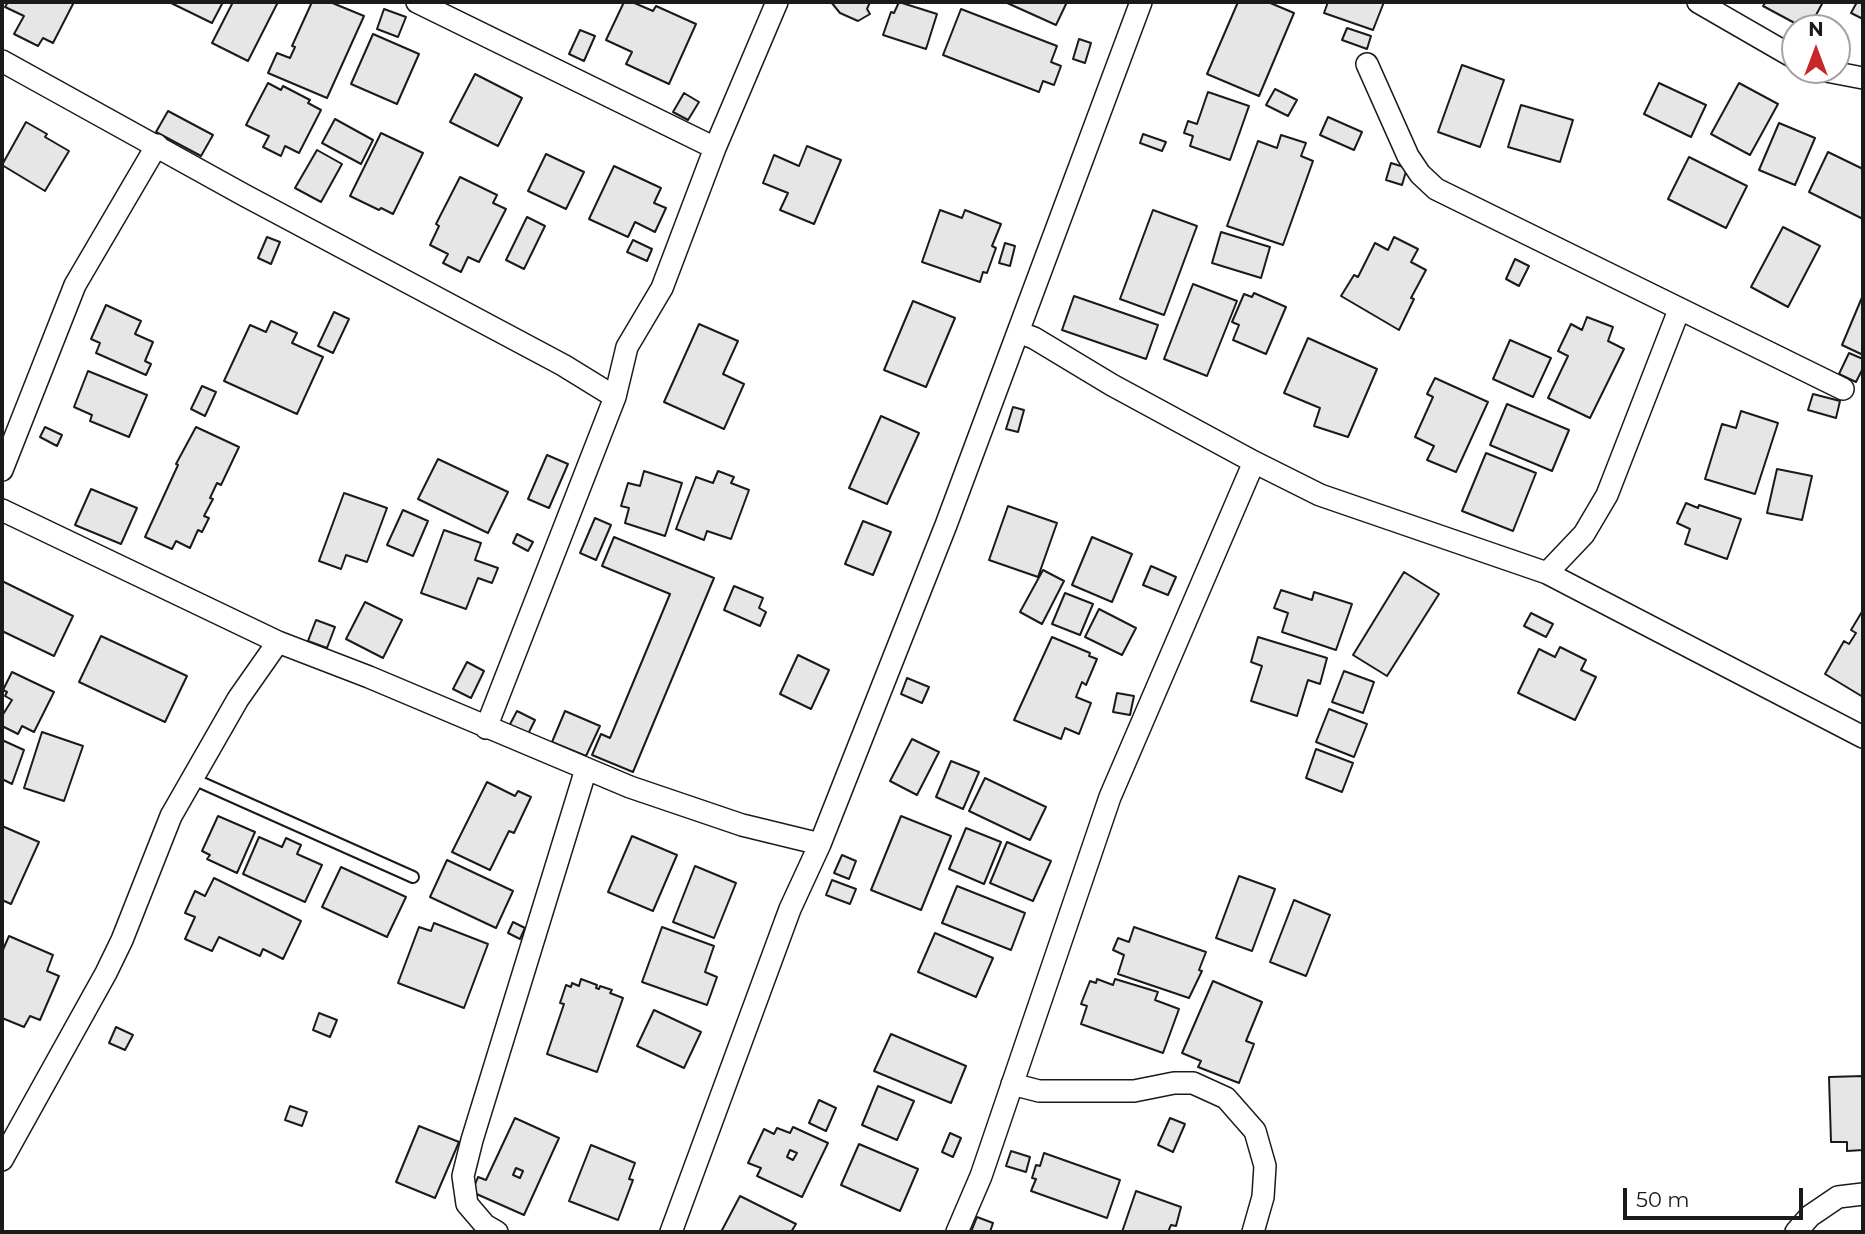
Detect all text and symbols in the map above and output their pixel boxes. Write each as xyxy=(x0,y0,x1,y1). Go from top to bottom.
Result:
north arrow xyxy=(1781,14,1851,84)
text: N xyxy=(1808,18,1824,41)
scale bar xyxy=(1627,1174,1807,1218)
text: 50 m xyxy=(1636,1187,1690,1212)

